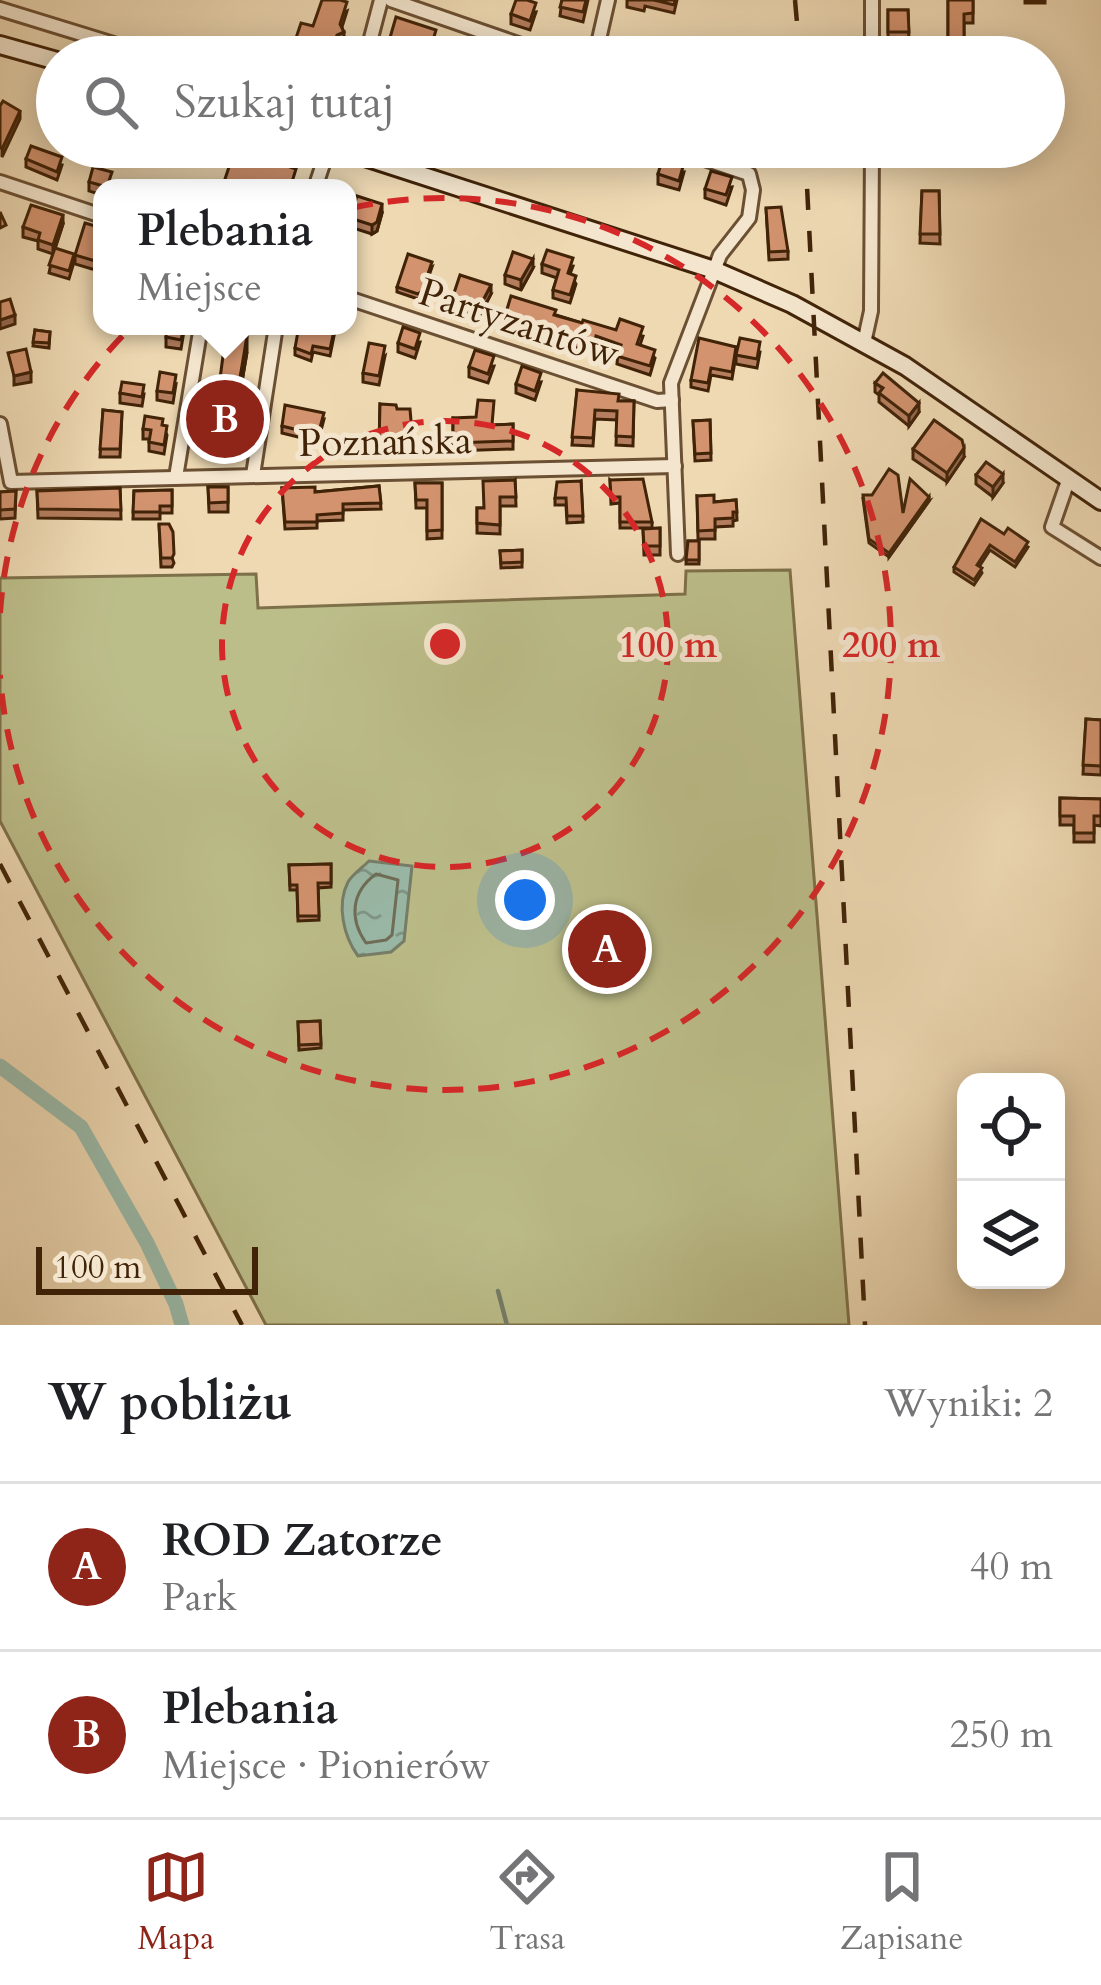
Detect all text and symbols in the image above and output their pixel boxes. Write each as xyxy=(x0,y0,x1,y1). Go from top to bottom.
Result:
search box xyxy=(36,36,1065,168)
icon: search xyxy=(78,69,144,135)
text: Szukaj tutaj xyxy=(174,72,395,133)
popup xyxy=(93,179,357,335)
text: Plebania xyxy=(137,200,313,261)
text: Miejsce xyxy=(137,261,262,314)
street label: Partyzantów xyxy=(412,266,626,380)
pin: B xyxy=(186,374,264,464)
street label: Poznańska xyxy=(298,414,472,470)
text: 100 m xyxy=(619,621,718,670)
text: 200 m xyxy=(842,621,941,670)
centre of rings xyxy=(424,623,466,665)
your location xyxy=(495,870,555,930)
pin: A xyxy=(568,904,646,994)
map controls xyxy=(957,1073,1065,1289)
button: locate xyxy=(957,1073,1065,1181)
button: layers xyxy=(957,1181,1065,1289)
scale bar xyxy=(36,1241,258,1294)
text: 100 m xyxy=(54,1245,141,1290)
text: W pobliżu xyxy=(48,1368,292,1438)
text: Wyniki: 2 xyxy=(884,1377,1053,1430)
text: ROD Zatorze xyxy=(162,1510,443,1571)
text: A xyxy=(72,1540,102,1593)
text: 40 m xyxy=(970,1540,1053,1593)
text: Park xyxy=(162,1571,237,1624)
text: Plebania xyxy=(162,1678,338,1739)
text: B xyxy=(73,1708,101,1761)
text: 250 m xyxy=(950,1708,1053,1761)
text: Miejsce · Pionierów xyxy=(162,1739,490,1792)
tab: Mapa xyxy=(137,1844,215,1961)
tab: Trasa xyxy=(489,1844,565,1961)
tab: Zapisane xyxy=(840,1844,964,1961)

